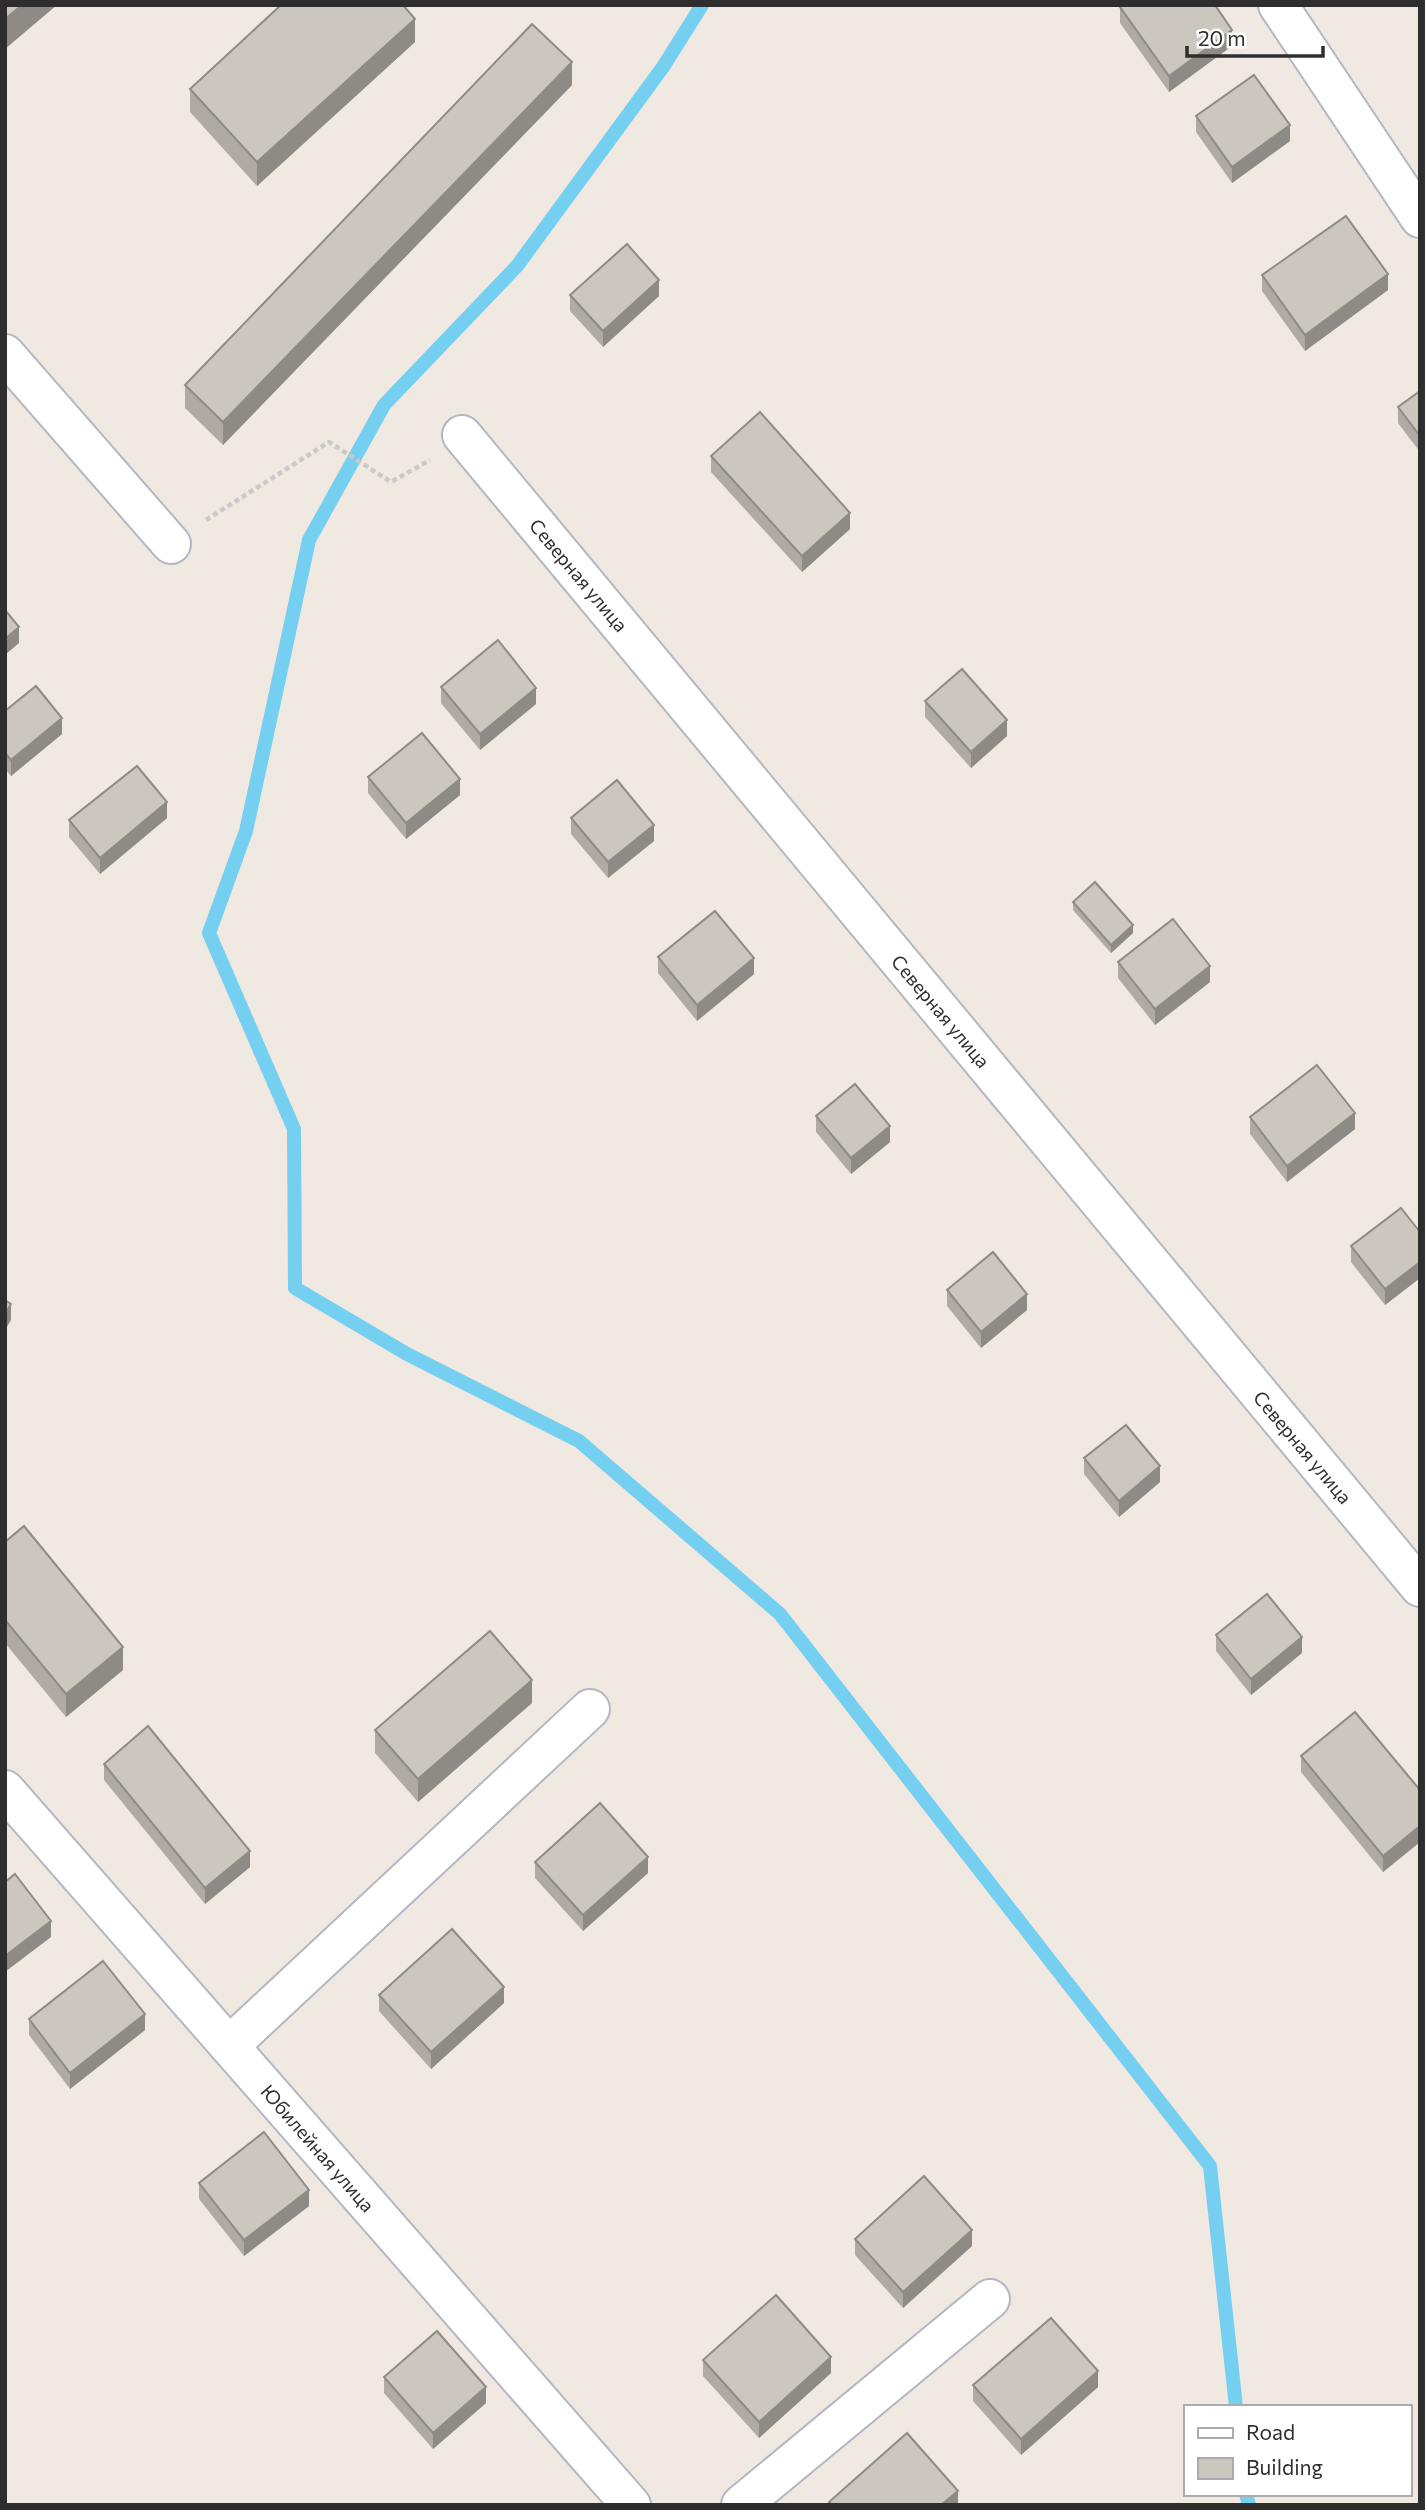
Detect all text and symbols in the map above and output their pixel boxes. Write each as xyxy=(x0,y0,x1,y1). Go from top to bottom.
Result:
scale bar xyxy=(1187,14,1324,58)
text: 20 m xyxy=(1198,25,1246,50)
street label: Северная улица xyxy=(525,514,633,636)
street label: Северная улица xyxy=(887,950,995,1072)
street label: Северная улица xyxy=(1249,1386,1357,1508)
street label: Юбилейная улица xyxy=(256,2080,380,2216)
legend xyxy=(1184,2405,1411,2496)
text: Road xyxy=(1246,2419,1295,2444)
text: Building xyxy=(1246,2454,1323,2479)

